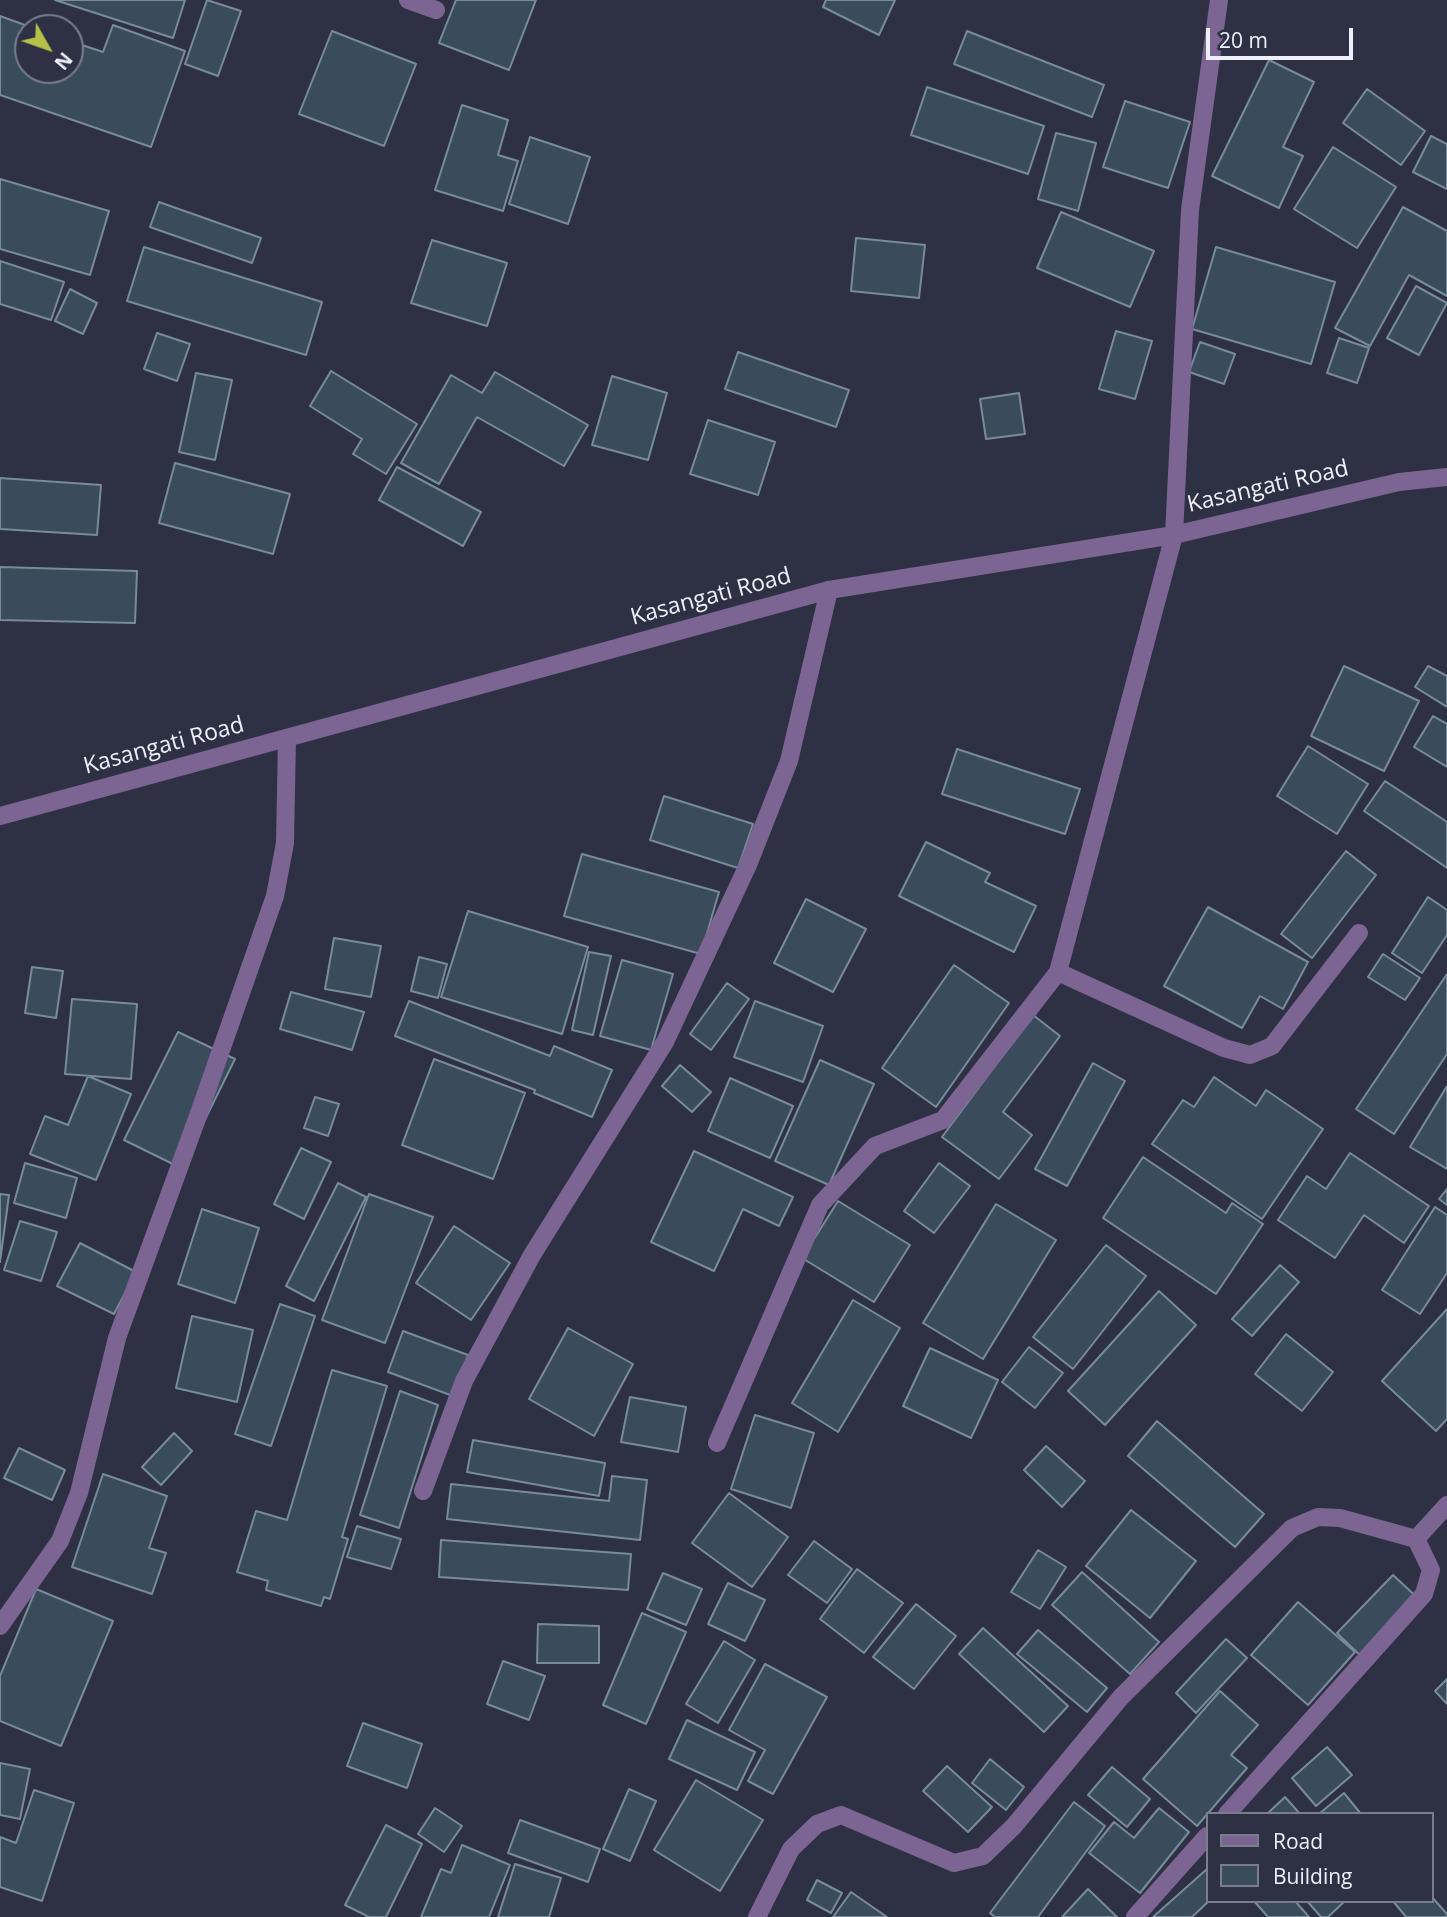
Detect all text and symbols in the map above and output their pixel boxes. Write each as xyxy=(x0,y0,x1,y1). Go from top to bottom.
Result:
north arrow xyxy=(14,14,84,84)
scale bar xyxy=(1209,14,1356,58)
text: 20 m xyxy=(1219,26,1268,54)
text: N xyxy=(49,47,78,75)
street label: Kasangati Road xyxy=(1185,455,1351,519)
street label: Kasangati Road xyxy=(628,562,794,632)
street label: Kasangati Road xyxy=(81,711,247,781)
legend xyxy=(1206,1812,1433,1903)
text: Road xyxy=(1273,1827,1323,1855)
text: Building xyxy=(1273,1862,1352,1890)

